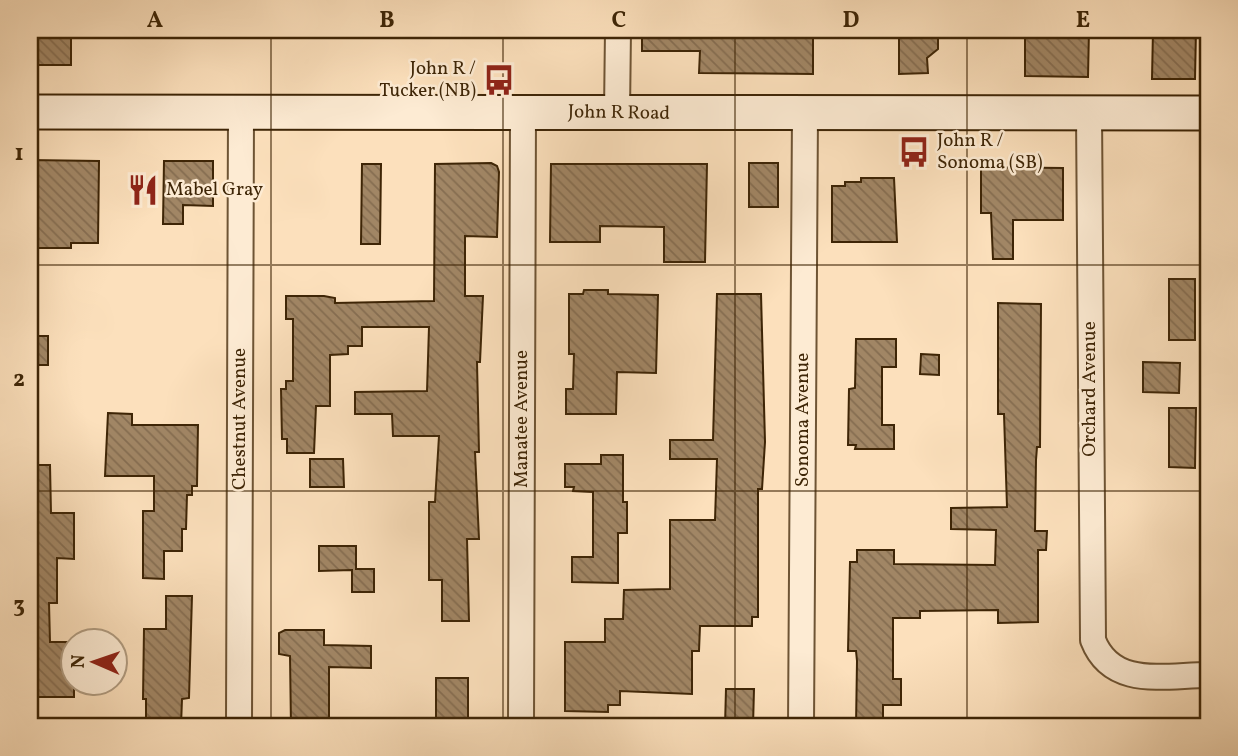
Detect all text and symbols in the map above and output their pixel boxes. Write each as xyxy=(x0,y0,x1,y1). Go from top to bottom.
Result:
text: A xyxy=(147,5,163,37)
text: B xyxy=(379,5,395,37)
text: C xyxy=(612,5,626,37)
text: D xyxy=(843,5,860,37)
text: E xyxy=(1076,5,1090,37)
place label: John R / Tucker (NB) xyxy=(379,56,476,104)
bus stop icon: John R / Tucker (NB) xyxy=(482,63,516,97)
street label: John R Road xyxy=(568,99,670,127)
place label: John R / Sonoma (SB) xyxy=(937,128,1043,176)
bus stop icon: John R / Sonoma (SB) xyxy=(897,135,931,169)
text: 1 xyxy=(14,138,24,170)
restaurant icon: Mabel Gray xyxy=(126,173,160,207)
place label: Mabel Gray xyxy=(166,177,263,203)
street label: Orchard Avenue xyxy=(1077,321,1103,457)
street label: Chestnut Avenue xyxy=(227,348,253,490)
street label: Manatee Avenue xyxy=(509,350,535,488)
street label: Sonoma Avenue xyxy=(790,353,816,487)
text: 2 xyxy=(13,364,25,396)
text: 3 xyxy=(13,590,25,622)
north arrow xyxy=(60,626,130,696)
text: N xyxy=(66,654,92,669)

